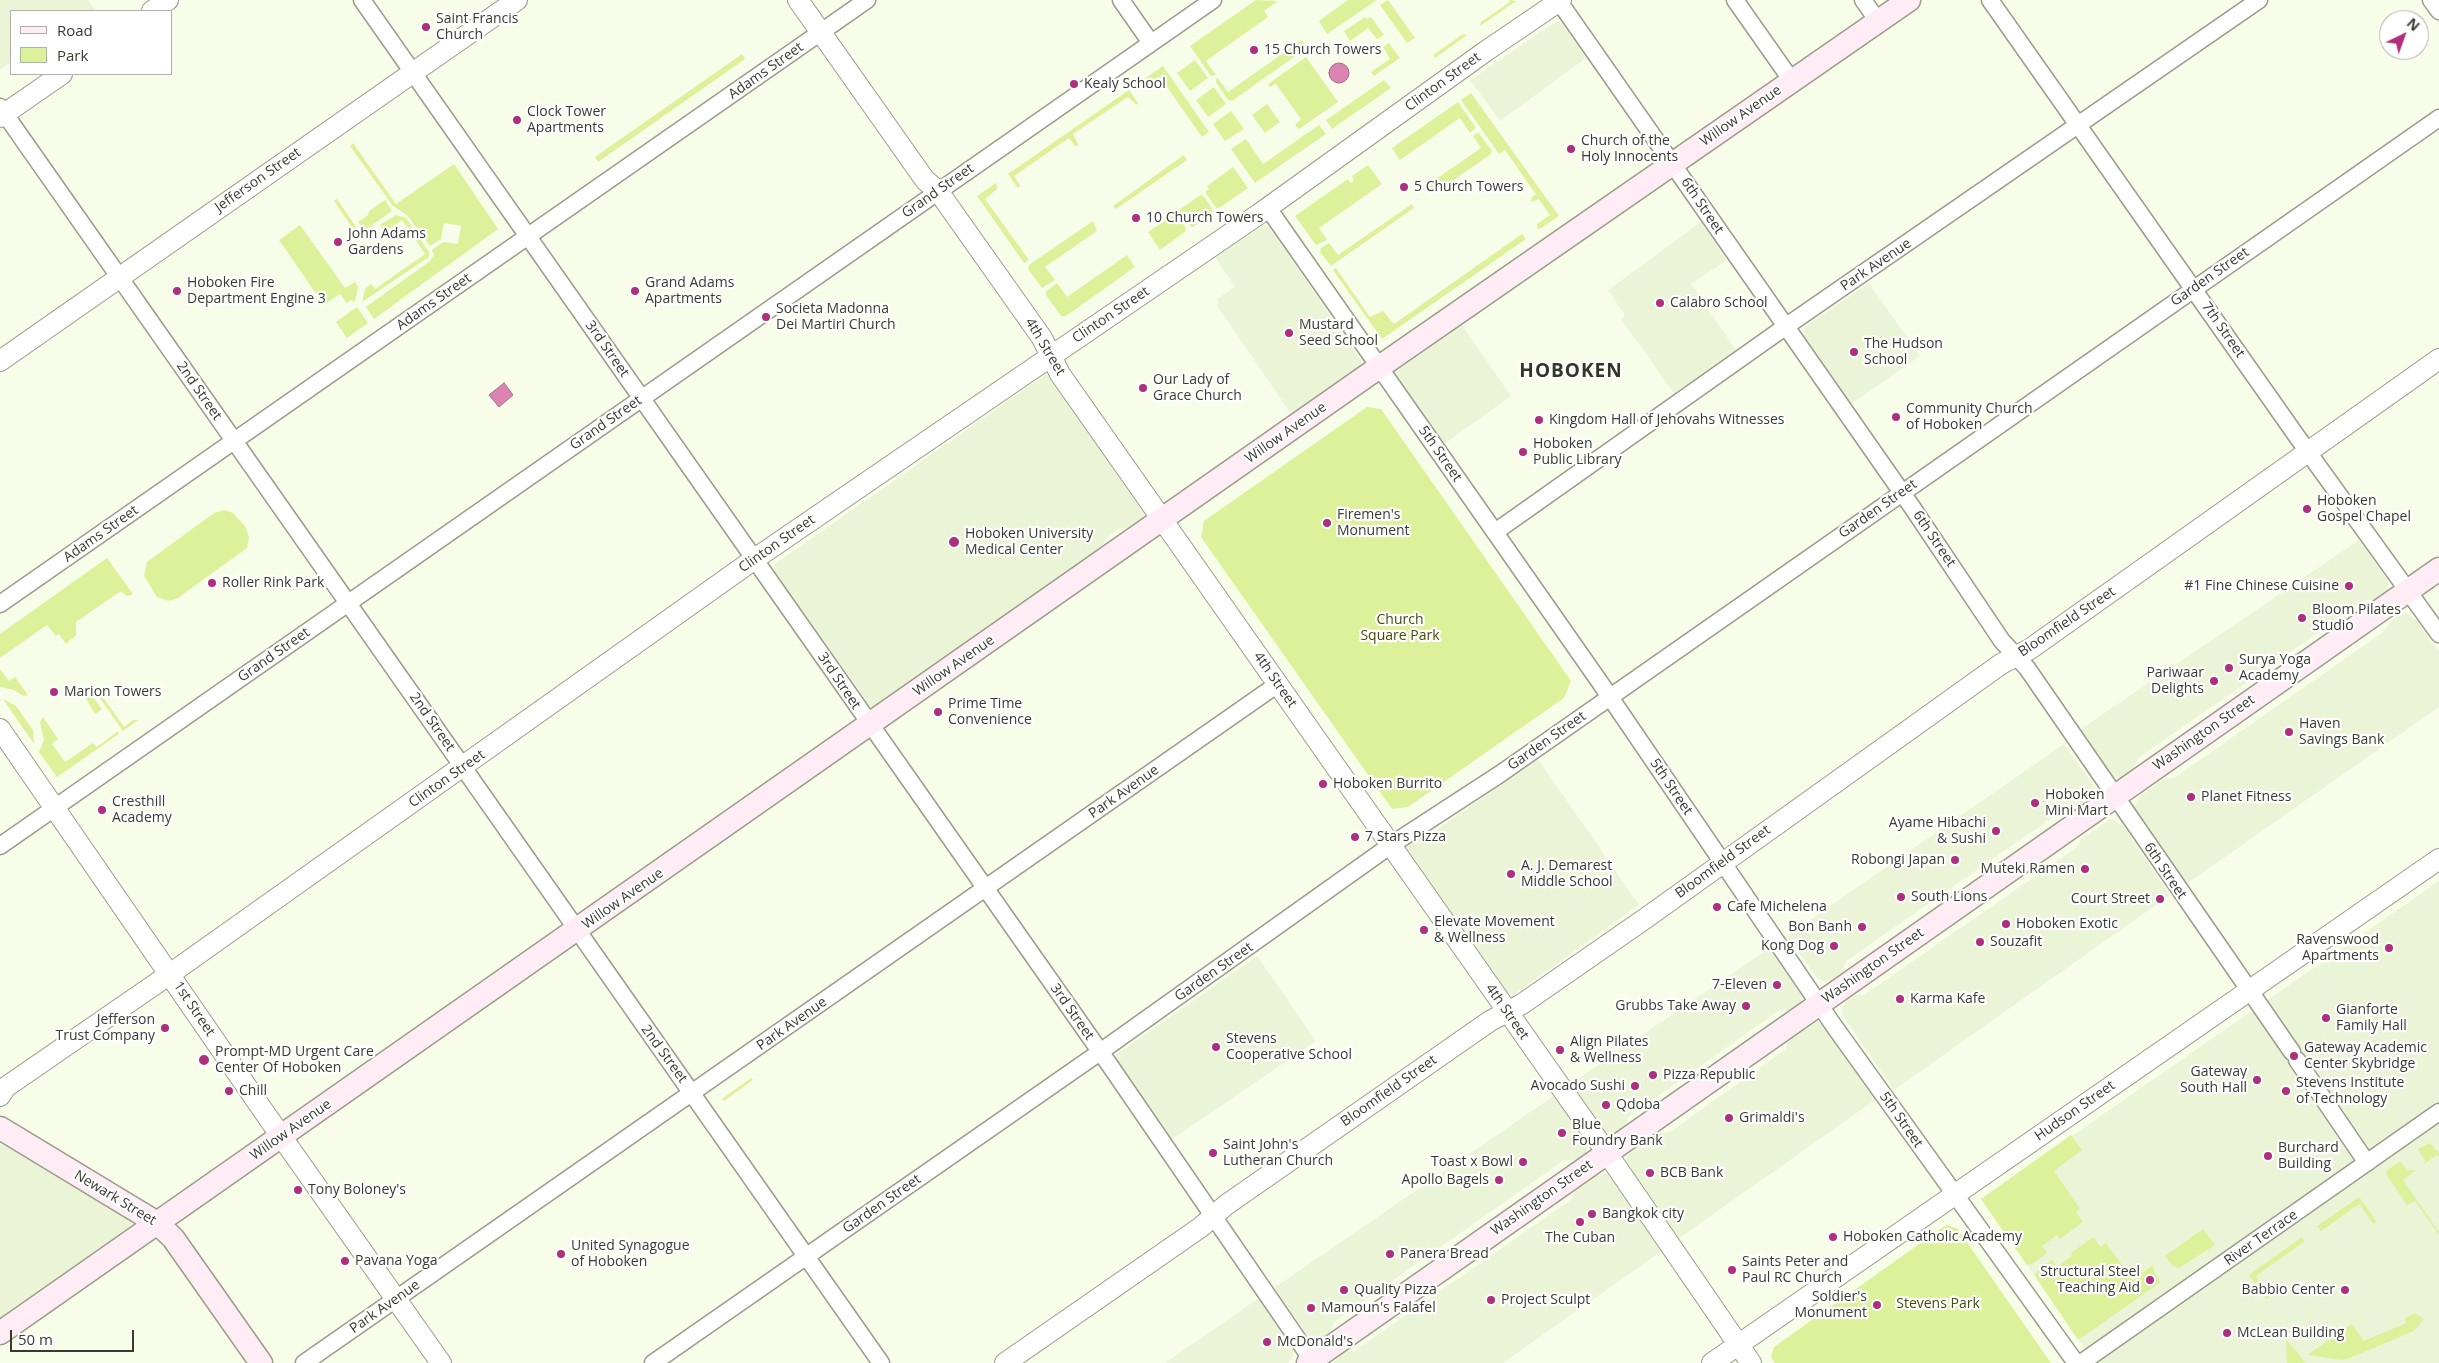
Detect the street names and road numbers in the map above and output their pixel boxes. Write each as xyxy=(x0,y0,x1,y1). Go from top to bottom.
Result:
street label: Adams Street xyxy=(725,39,807,103)
street label: Clinton Street xyxy=(1402,49,1484,115)
street label: Willow Avenue xyxy=(1697,82,1785,150)
street label: Jefferson Street xyxy=(212,144,304,216)
street label: Grand Street xyxy=(899,160,977,222)
street label: 6th Street xyxy=(1677,175,1727,237)
street label: Park Avenue xyxy=(1837,235,1915,295)
street label: Garden Street xyxy=(2168,244,2252,310)
street label: Adams Street xyxy=(393,270,475,334)
street label: Clinton Street xyxy=(1069,283,1153,347)
street label: 7th Street xyxy=(2198,299,2248,361)
street label: 4th Street xyxy=(1021,315,1069,379)
street label: 3rd Street xyxy=(581,318,633,380)
street label: 2nd Street xyxy=(173,358,225,424)
street label: Grand Street xyxy=(567,392,645,454)
street label: Willow Avenue xyxy=(1242,399,1330,467)
street label: 5th Street xyxy=(1415,423,1465,485)
street label: Garden Street xyxy=(1836,476,1920,542)
street label: Adams Street xyxy=(60,502,142,566)
street label: 6th Street xyxy=(1909,508,1959,570)
street label: Clinton Street xyxy=(736,512,818,576)
street label: Bloomfield Street xyxy=(2015,583,2119,661)
street label: Grand Street xyxy=(235,624,313,686)
street label: Willow Avenue xyxy=(910,632,998,700)
street label: 3rd Street xyxy=(814,649,864,713)
street label: 4th Street xyxy=(1250,649,1300,711)
street label: 2nd Street xyxy=(406,689,458,755)
street label: Washington Street xyxy=(2150,692,2258,774)
street label: Garden Street xyxy=(1505,708,1589,774)
street label: Clinton Street xyxy=(406,747,488,811)
street label: 5th Street xyxy=(1646,756,1696,818)
street label: Park Avenue xyxy=(1086,762,1162,822)
street label: Bloomfield Street xyxy=(1672,822,1774,902)
street label: 6th Street xyxy=(2140,840,2190,902)
street label: Willow Avenue xyxy=(579,865,667,933)
street label: Washington Street xyxy=(1819,925,1927,1007)
street label: Garden Street xyxy=(1172,939,1256,1005)
street label: 1st Street xyxy=(170,978,218,1040)
street label: 3rd Street xyxy=(1046,981,1098,1043)
street label: 4th Street xyxy=(1482,981,1532,1043)
street label: Park Avenue xyxy=(754,994,830,1054)
street label: 2nd Street xyxy=(637,1022,691,1086)
street label: Bloomfield Street xyxy=(1338,1052,1440,1130)
street label: Hudson Street xyxy=(2032,1077,2118,1145)
street label: 5th Street xyxy=(1876,1089,1926,1151)
street label: Willow Avenue xyxy=(247,1096,335,1164)
street label: Washington Street xyxy=(1488,1157,1596,1239)
street label: Newark Street xyxy=(71,1167,159,1229)
street label: Garden Street xyxy=(840,1171,924,1237)
street label: River Terrace xyxy=(2221,1207,2301,1269)
street label: Park Avenue xyxy=(347,1277,423,1337)

